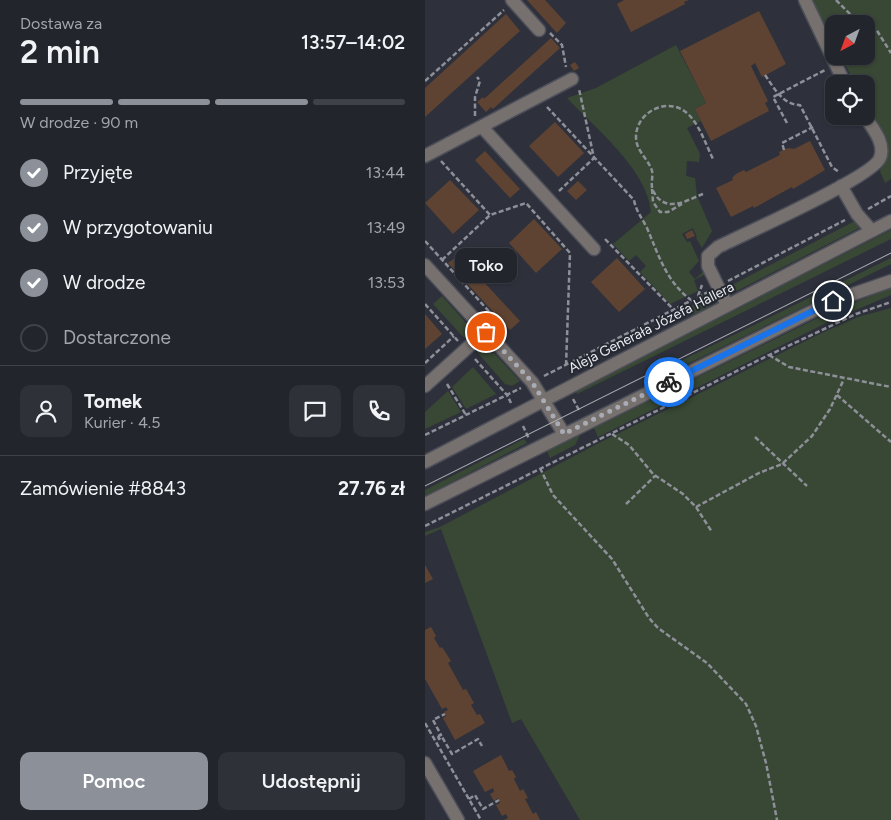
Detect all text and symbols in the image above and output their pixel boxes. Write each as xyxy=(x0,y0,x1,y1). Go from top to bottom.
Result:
text: Dostawa za xyxy=(20,14,102,33)
north arrow xyxy=(825,15,875,65)
map controls xyxy=(825,15,875,125)
text: 13:57–14:02 xyxy=(301,31,405,54)
text: 2 min xyxy=(20,33,100,71)
button: locate xyxy=(825,75,875,125)
text: W drodze · 90 m xyxy=(20,113,138,132)
icon: check xyxy=(20,159,48,187)
text: Przyjęte xyxy=(63,161,133,184)
text: 13:44 xyxy=(366,163,405,182)
icon: check xyxy=(20,214,48,242)
text: W przygotowaniu xyxy=(63,216,213,239)
text: 13:49 xyxy=(367,218,405,237)
callout: Toko xyxy=(455,247,517,282)
text: Toko xyxy=(469,256,503,275)
icon: check xyxy=(20,269,48,297)
text: W drodze xyxy=(63,271,145,294)
text: 13:53 xyxy=(368,273,405,292)
street label: Aleja Generała Józefa Hallera xyxy=(566,278,737,377)
pin xyxy=(812,280,854,322)
icon: home xyxy=(819,287,847,315)
pin xyxy=(465,311,507,353)
icon: bag xyxy=(472,318,500,346)
text: Dostarczone xyxy=(63,326,171,349)
courier xyxy=(644,357,694,407)
icon: bike xyxy=(655,368,683,396)
button: person xyxy=(20,385,72,437)
button: chat xyxy=(289,385,341,437)
button: phone xyxy=(353,385,405,437)
text: Tomek xyxy=(84,390,142,413)
text: Kurier · 4.5 xyxy=(84,413,160,432)
text: Zamówienie #8843 xyxy=(20,477,186,500)
text: 27.76 zł xyxy=(338,477,405,500)
button: Pomoc xyxy=(20,752,208,810)
button: Udostępnij xyxy=(218,752,405,810)

